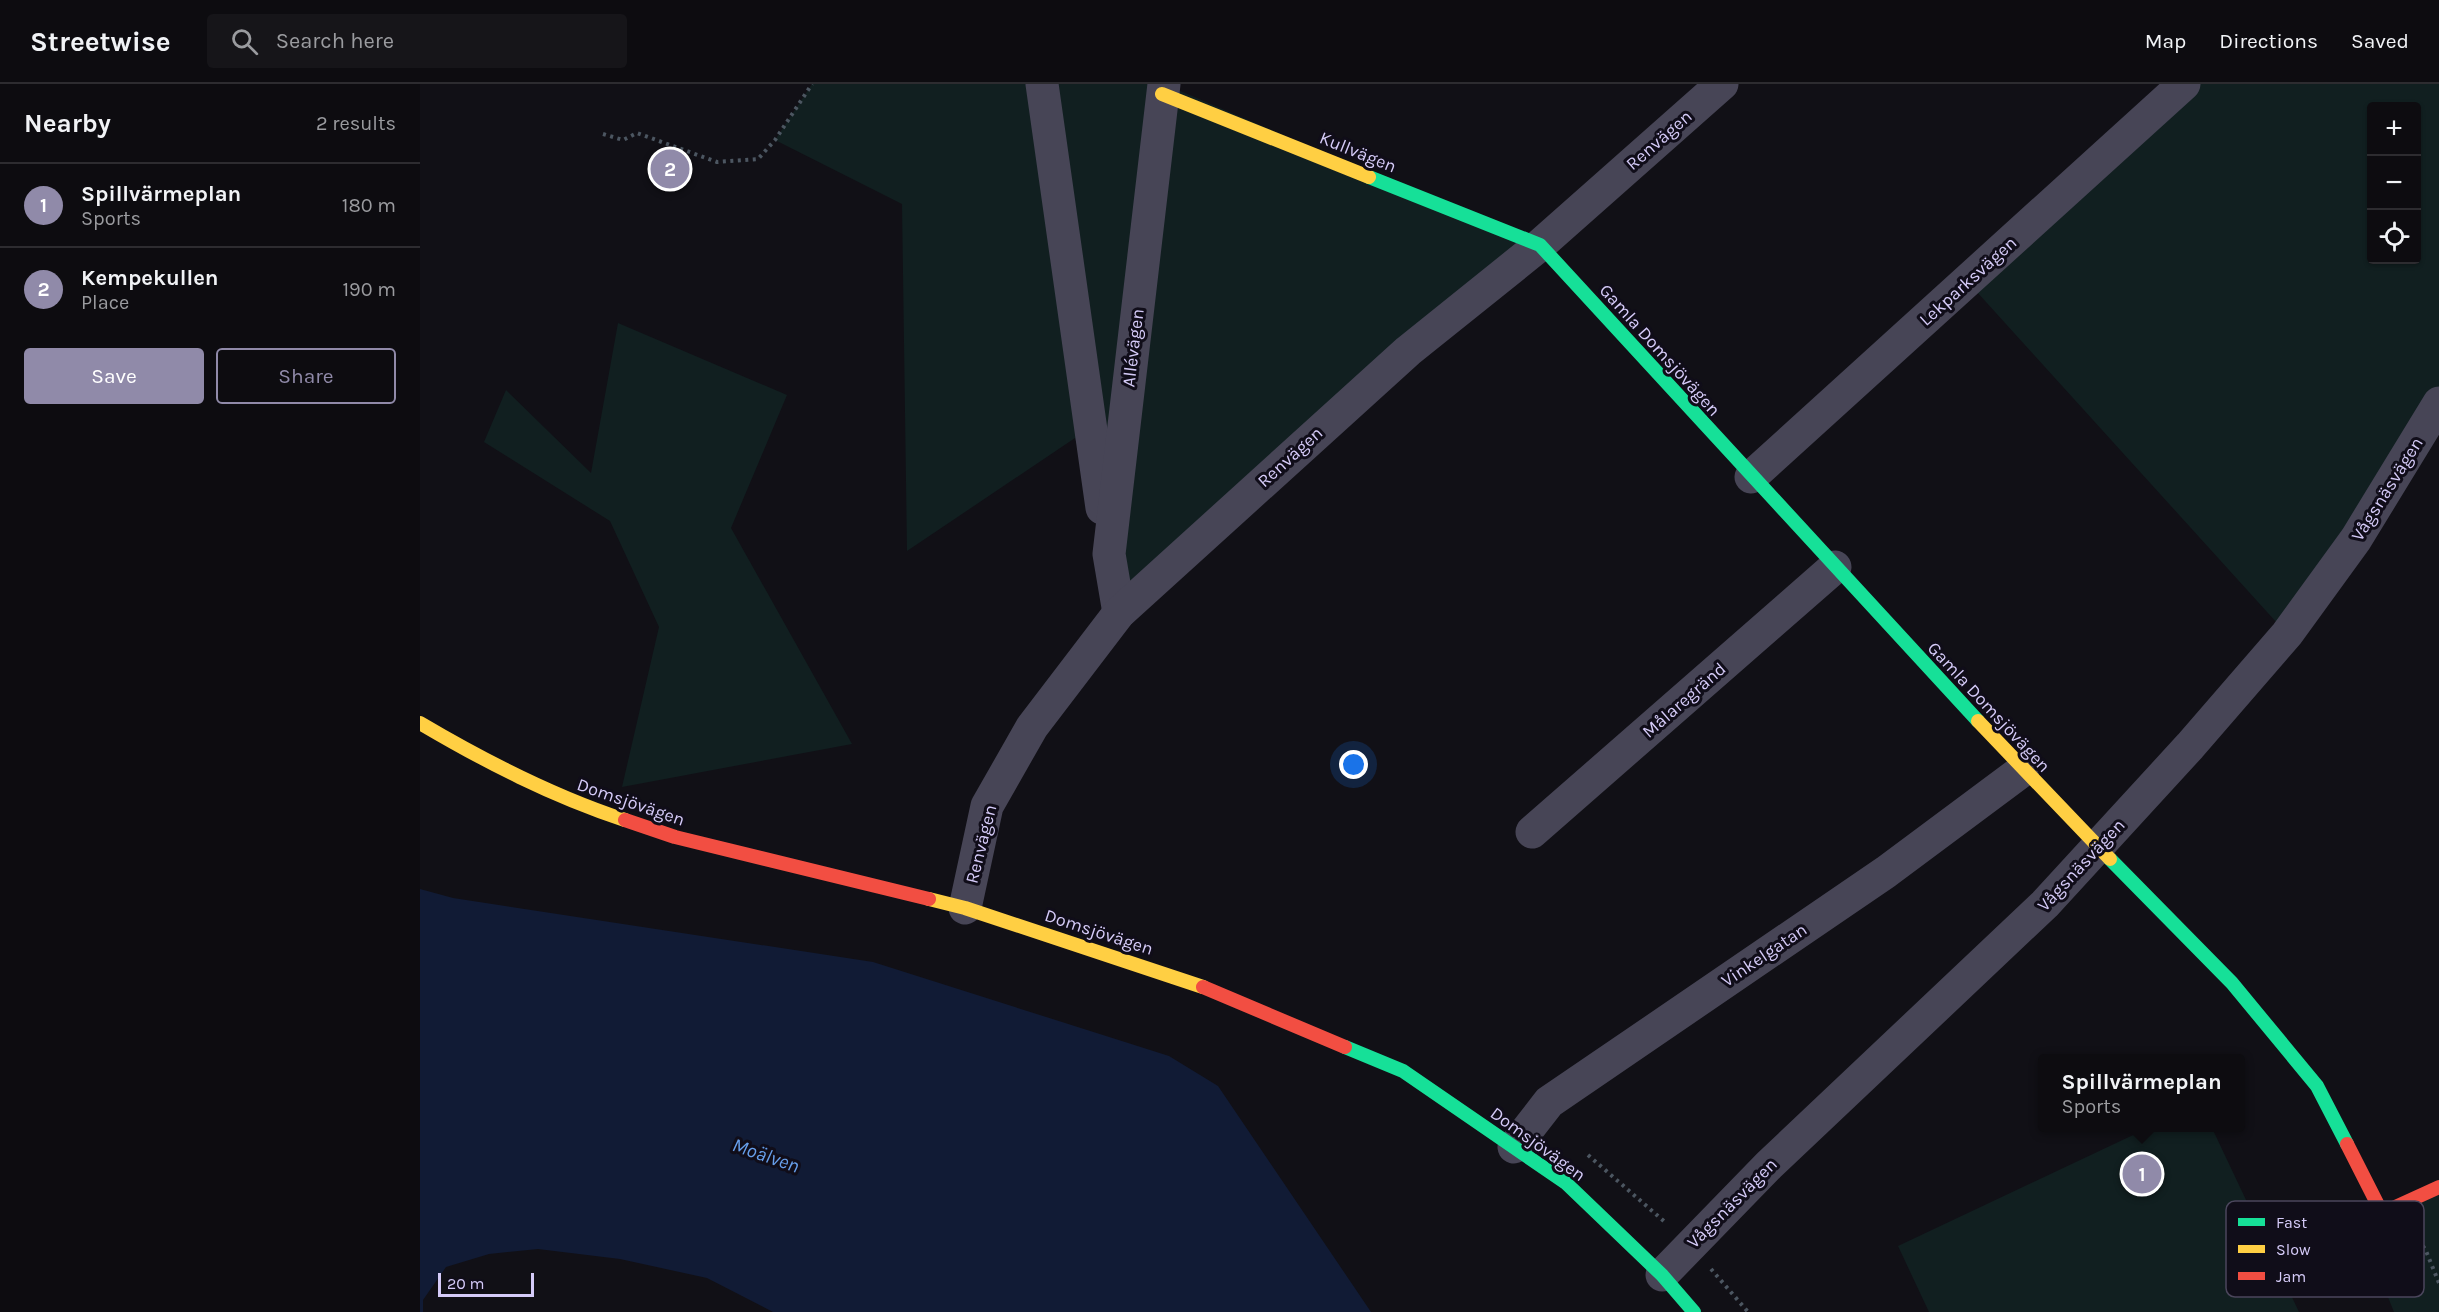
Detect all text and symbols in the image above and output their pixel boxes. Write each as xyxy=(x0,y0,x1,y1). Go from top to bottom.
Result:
search box xyxy=(207,14,627,68)
text: Streetwise xyxy=(30,25,171,58)
icon: search xyxy=(228,25,261,58)
text: Search here xyxy=(276,28,394,54)
text: Map xyxy=(2145,29,2186,53)
text: Directions xyxy=(2219,29,2318,53)
text: Saved xyxy=(2351,29,2409,53)
map controls xyxy=(2367,102,2421,264)
button: + xyxy=(2367,102,2421,156)
street label: Renvägen xyxy=(1621,105,1697,175)
text: Nearby xyxy=(24,108,111,139)
text: 2 results xyxy=(316,112,396,135)
street label: Kullvägen xyxy=(1316,127,1400,177)
pin: 2 xyxy=(650,146,690,191)
button: − xyxy=(2367,156,2421,210)
text: Spillvärmeplan xyxy=(81,181,241,207)
text: 1 xyxy=(40,194,47,217)
text: 180 m xyxy=(342,194,396,217)
text: Sports xyxy=(81,207,141,230)
button: locate xyxy=(2367,210,2421,264)
street label: Lekparksvägen xyxy=(1915,231,2021,331)
text: Kempekullen xyxy=(81,265,219,291)
text: 2 xyxy=(37,278,50,301)
text: 190 m xyxy=(342,278,396,301)
street label: Gamla Domsjövägen xyxy=(1595,279,1725,421)
text: Place xyxy=(81,291,129,314)
street label: Allévägen xyxy=(1117,308,1149,388)
button: Save xyxy=(24,348,204,404)
button: Share xyxy=(216,348,396,404)
street label: Renvägen xyxy=(1253,422,1327,492)
street label: Vågsnäsvägen xyxy=(2346,433,2428,545)
street label: Gamla Domsjövägen xyxy=(1923,637,2055,777)
street label: Målaregränd xyxy=(1638,658,1730,742)
your location xyxy=(1339,750,1368,779)
street label: Domsjövägen xyxy=(574,773,688,831)
street label: Renvägen xyxy=(961,802,1001,886)
street label: Vågsnäsvägen xyxy=(2033,814,2129,916)
street label: Domsjövägen xyxy=(1042,904,1156,960)
street label: Vinkelgatan xyxy=(1717,918,1811,992)
popup xyxy=(2038,1054,2245,1132)
text: Spillvärmeplan xyxy=(2061,1069,2222,1095)
text: Sports xyxy=(2061,1095,2121,1118)
street label: Domsjövägen xyxy=(1486,1102,1590,1186)
water label: Moälven xyxy=(729,1133,802,1178)
pin: 1 xyxy=(2122,1152,2162,1196)
street label: Vågsnäsvägen xyxy=(1682,1153,1782,1253)
legend xyxy=(2226,1201,2424,1297)
text: Fast xyxy=(2276,1213,2307,1232)
text: Slow xyxy=(2276,1240,2311,1259)
text: Jam xyxy=(2276,1267,2306,1286)
scale bar xyxy=(438,1270,534,1298)
text: 20 m xyxy=(447,1274,485,1293)

